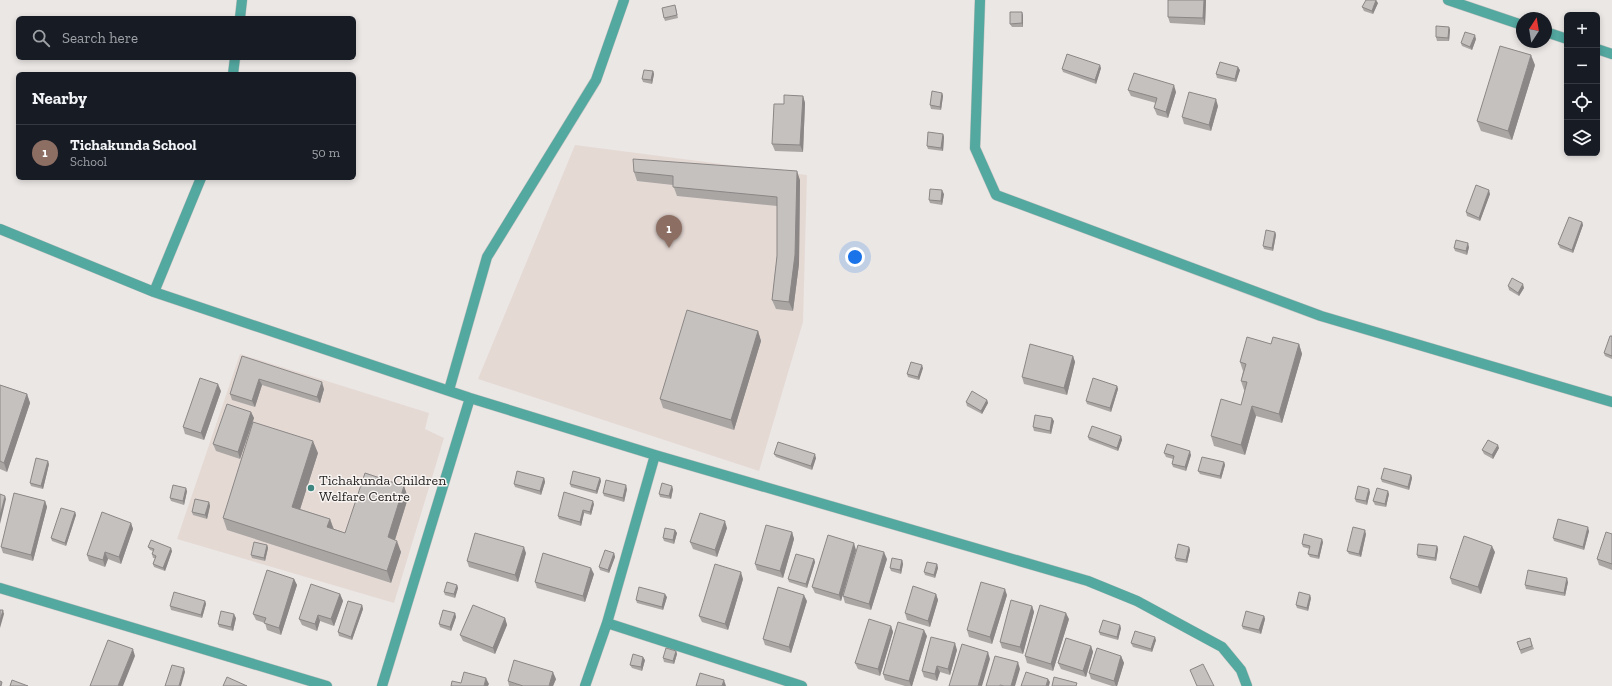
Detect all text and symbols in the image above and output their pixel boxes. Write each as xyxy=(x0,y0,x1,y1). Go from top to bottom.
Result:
north arrow xyxy=(1516,12,1552,48)
map controls xyxy=(1564,12,1600,156)
button: + xyxy=(1564,12,1600,48)
search box xyxy=(16,16,356,60)
icon: search xyxy=(30,27,52,49)
text: Search here xyxy=(62,29,138,47)
button: − xyxy=(1564,48,1600,84)
button: locate xyxy=(1564,84,1600,120)
text: Nearby xyxy=(32,88,87,108)
button: layers xyxy=(1564,120,1600,156)
text: Tichakunda School xyxy=(70,136,197,154)
text: 1 xyxy=(42,145,48,160)
text: 50 m xyxy=(312,145,340,160)
text: School xyxy=(70,154,107,169)
pin: 1 xyxy=(656,215,682,248)
your location xyxy=(845,247,865,267)
place label: Tichakunda Children Welfare Centre xyxy=(319,472,446,505)
marker: Tichakunda Children Welfare Centre xyxy=(306,483,316,493)

